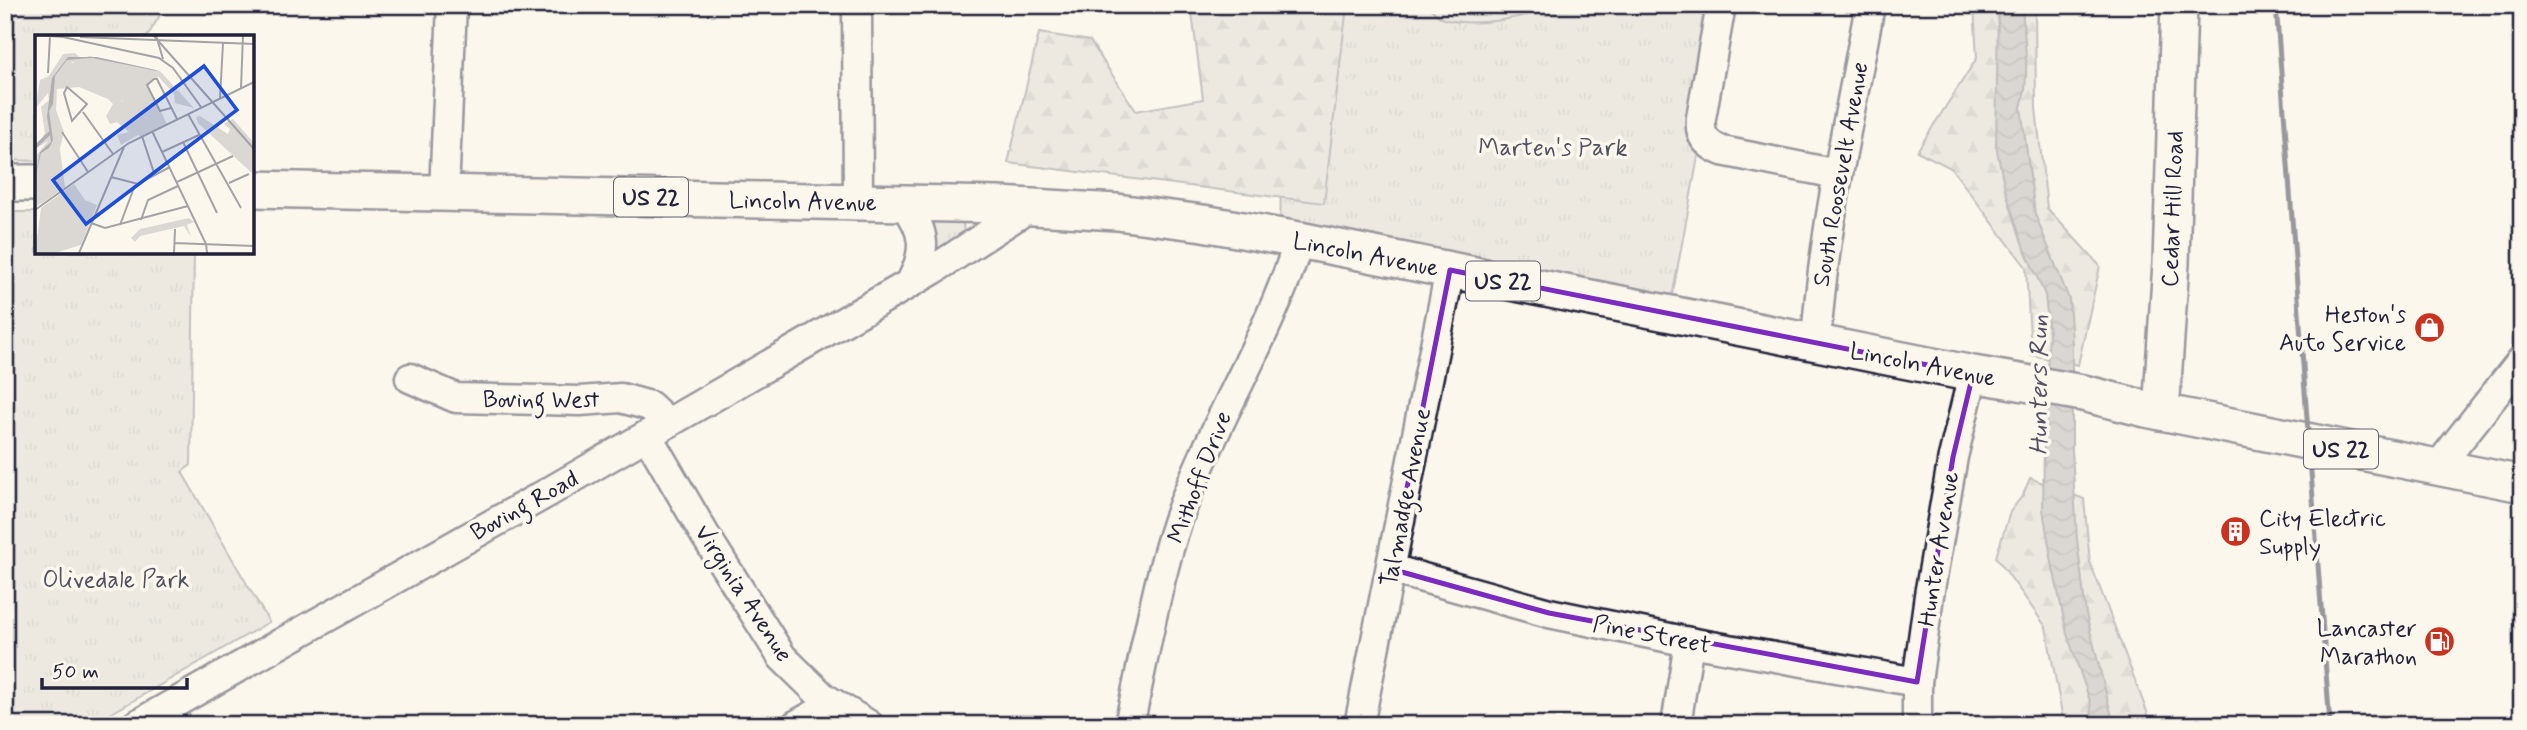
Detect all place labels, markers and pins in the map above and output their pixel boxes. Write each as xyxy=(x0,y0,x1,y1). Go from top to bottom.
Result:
place label: Heston's Auto Service xyxy=(2279,300,2406,359)
shop icon: Heston's Auto Service xyxy=(2412,311,2446,345)
place label: City Electric Supply xyxy=(2259,504,2386,563)
building icon: City Electric Supply xyxy=(2219,515,2253,549)
place label: Lancaster Marathon xyxy=(2317,614,2417,673)
fuel station icon: Lancaster Marathon xyxy=(2423,625,2457,659)

